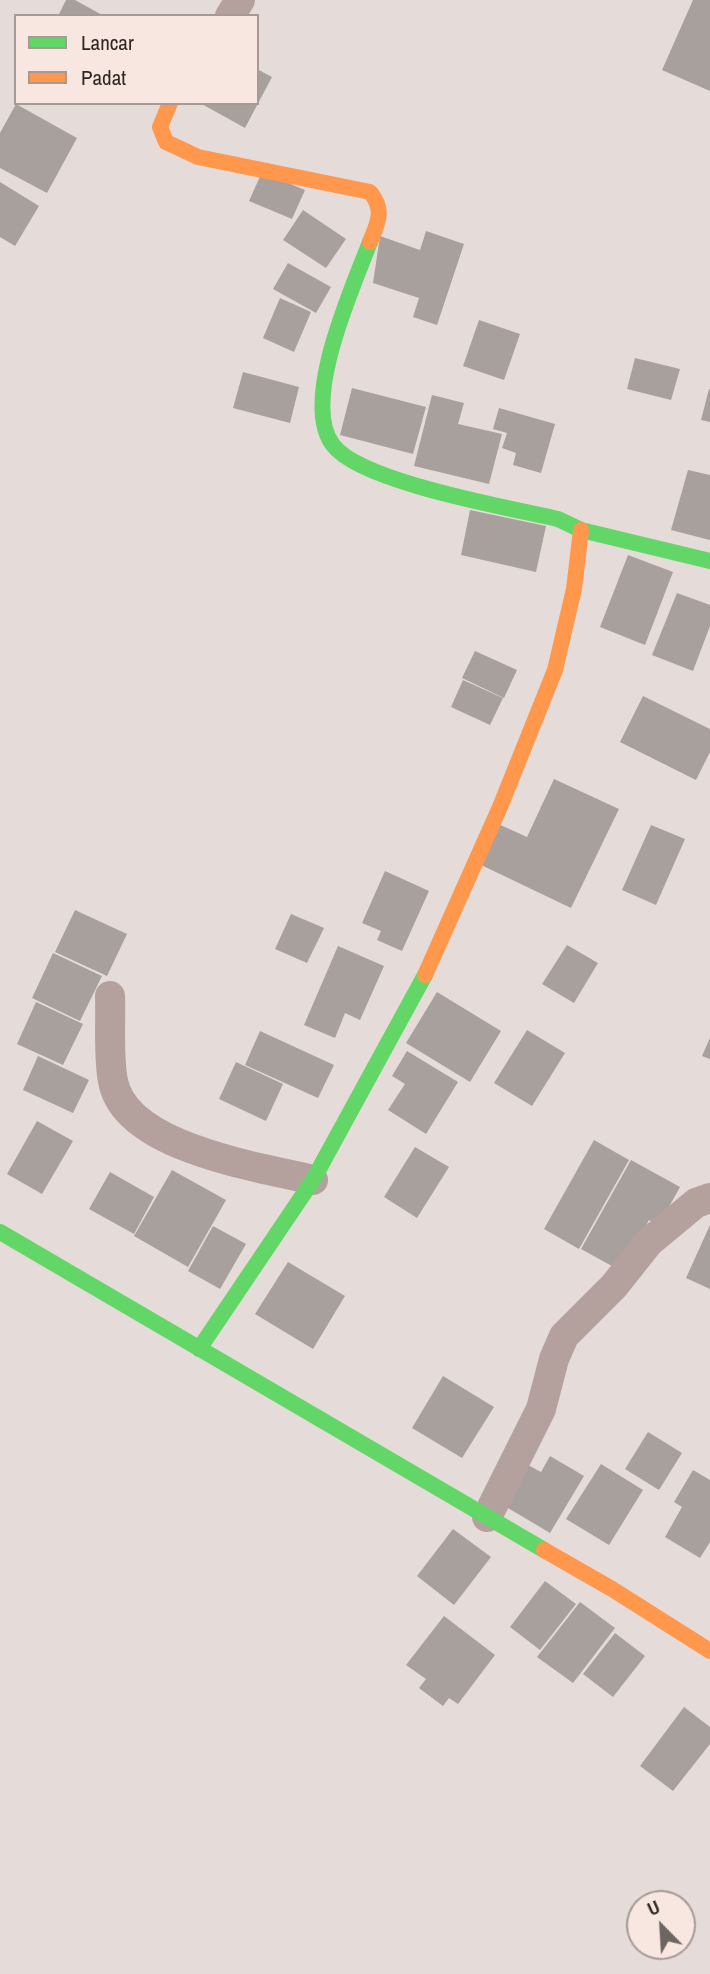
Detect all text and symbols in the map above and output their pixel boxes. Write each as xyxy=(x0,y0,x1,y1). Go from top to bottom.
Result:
legend xyxy=(14,14,259,105)
text: Lancar xyxy=(81,28,134,57)
text: Padat xyxy=(81,63,126,92)
north arrow xyxy=(626,1890,696,1960)
text: U xyxy=(643,1893,664,1922)

